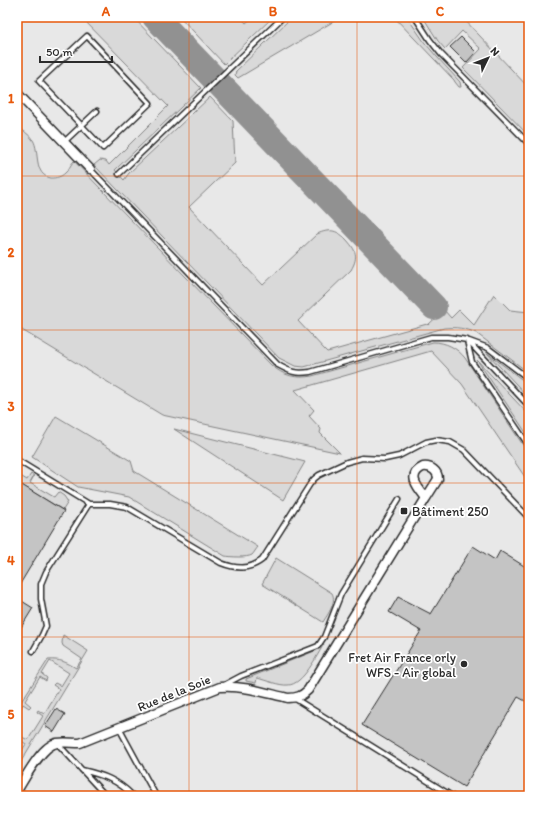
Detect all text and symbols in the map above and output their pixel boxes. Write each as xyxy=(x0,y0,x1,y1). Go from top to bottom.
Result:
text: A xyxy=(101,4,111,19)
text: B xyxy=(269,4,278,19)
text: C xyxy=(436,4,445,19)
scale bar xyxy=(40,38,112,64)
north arrow xyxy=(468,38,508,78)
text: N xyxy=(488,44,502,59)
text: 50 m xyxy=(46,45,72,59)
text: 1 xyxy=(8,91,14,106)
text: 2 xyxy=(8,245,15,260)
text: 3 xyxy=(7,399,15,414)
place label: Bâtiment 250 xyxy=(412,504,489,519)
marker: Bâtiment 250 xyxy=(399,506,409,516)
text: 4 xyxy=(7,553,15,568)
place label: Fret Air France orly WFS - Air global xyxy=(348,650,456,680)
marker: Fret Air France orly WFS - Air global xyxy=(459,659,469,669)
street label: Rue de la Soie xyxy=(135,672,213,714)
text: 5 xyxy=(8,707,15,722)

